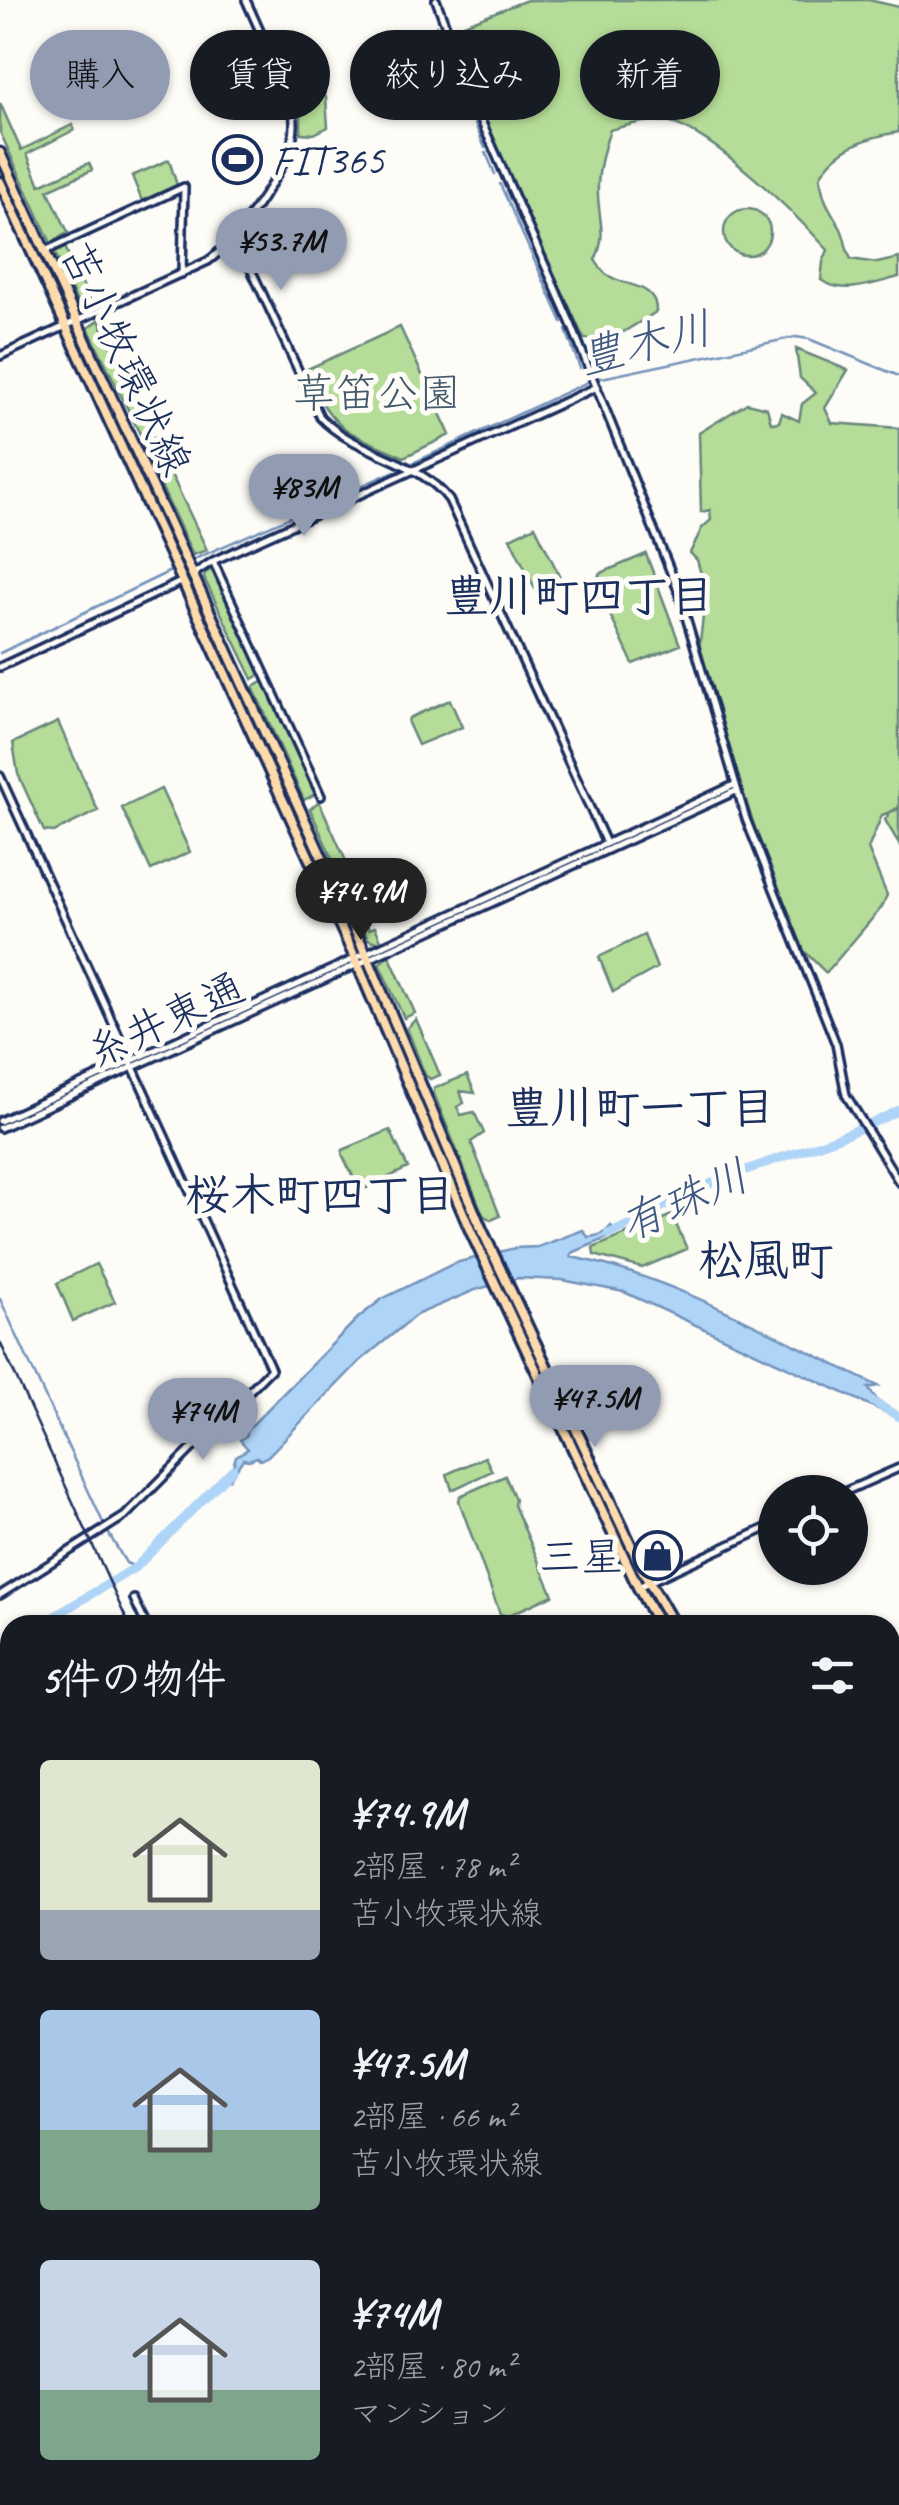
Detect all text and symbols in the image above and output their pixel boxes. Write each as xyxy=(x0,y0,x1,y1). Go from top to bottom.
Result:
chip: 購入 xyxy=(30,30,170,120)
chip: 賃貸 xyxy=(190,30,330,120)
chip: 絞り込み xyxy=(350,30,560,120)
chip: 新着 xyxy=(580,30,720,120)
sports icon: FIT365 xyxy=(211,133,263,185)
place label: FIT365 xyxy=(272,134,386,187)
pin: ¥53.7M xyxy=(200,208,362,293)
text: ¥53.7M xyxy=(238,220,324,261)
street label: 苫小牧環状線 xyxy=(48,233,203,484)
water label: 豊木川 xyxy=(573,299,718,387)
park label: 草笛公園 xyxy=(293,367,461,420)
pin: ¥83M xyxy=(245,454,363,539)
text: ¥83M xyxy=(271,466,337,507)
district label: 豊川町四丁目 xyxy=(444,568,714,625)
pin: ¥74.9M xyxy=(280,858,442,943)
text: ¥74.9M xyxy=(318,870,404,911)
street label: 糸井東通 xyxy=(78,961,253,1080)
district label: 豊川町一丁目 xyxy=(505,1080,775,1137)
water label: 有珠川 xyxy=(611,1147,758,1254)
district label: 桜木町四丁目 xyxy=(185,1167,455,1224)
district label: 松風町 xyxy=(698,1232,834,1289)
pin: ¥47.5M xyxy=(514,1365,676,1450)
text: ¥47.5M xyxy=(552,1377,638,1418)
pin: ¥74M xyxy=(144,1378,262,1463)
text: ¥74M xyxy=(170,1390,236,1431)
map controls xyxy=(758,1475,868,1585)
button: locate xyxy=(758,1475,868,1585)
shop icon: 三星 xyxy=(632,1530,684,1582)
place label: 三星 xyxy=(539,1531,623,1584)
icon: filters xyxy=(805,1648,860,1703)
text: 5件の物件 xyxy=(40,1653,226,1706)
text: ¥74.9M xyxy=(350,1787,464,1840)
icon: home xyxy=(120,1800,240,1920)
text: 2部屋 · 78 m² xyxy=(350,1846,515,1887)
text: 苫小牧環状線 xyxy=(350,1893,542,1934)
text: ¥47.5M xyxy=(350,2037,464,2090)
icon: home xyxy=(120,2050,240,2170)
text: 2部屋 · 66 m² xyxy=(350,2096,515,2137)
text: 苫小牧環状線 xyxy=(350,2143,542,2184)
text: ¥74M xyxy=(350,2287,437,2340)
icon: home xyxy=(120,2300,240,2420)
text: 2部屋 · 80 m² xyxy=(350,2346,515,2387)
text: マンション xyxy=(350,2393,509,2434)

